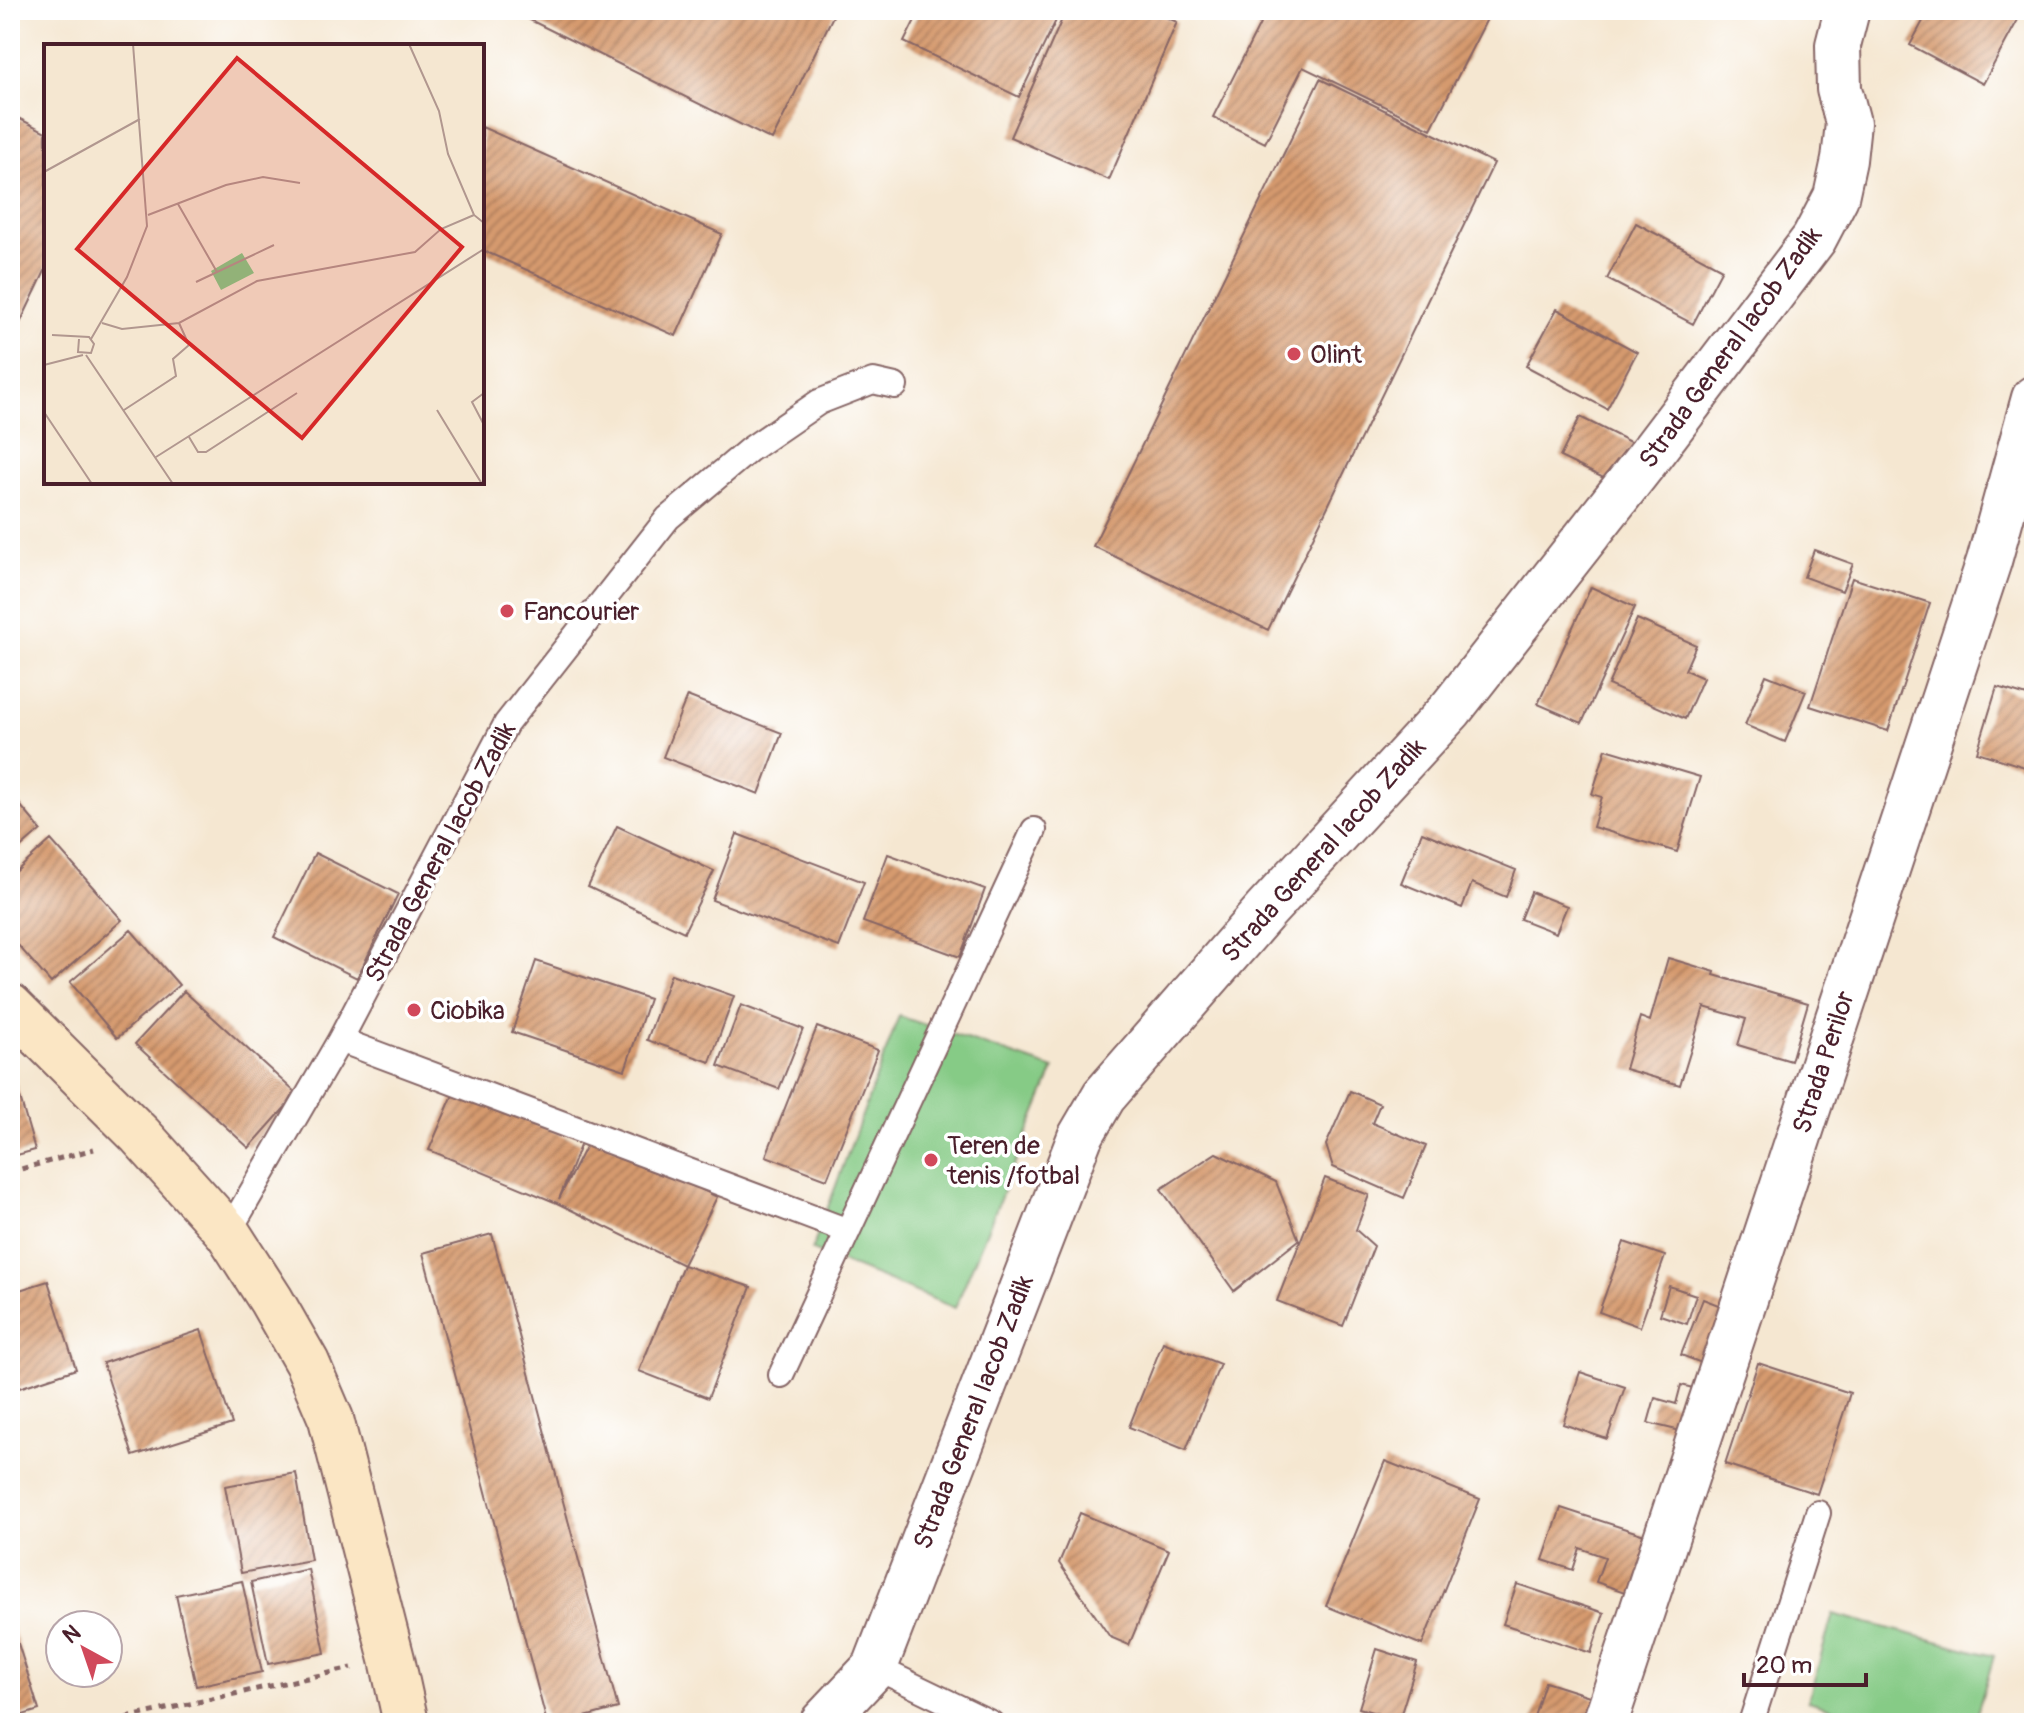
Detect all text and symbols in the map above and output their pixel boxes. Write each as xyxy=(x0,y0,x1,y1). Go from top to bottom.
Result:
inset map xyxy=(44,44,484,484)
street label: Strada General Iacob Zadik xyxy=(1632,220,1829,475)
place label: Olint xyxy=(1310,339,1363,371)
marker: Olint xyxy=(1285,345,1303,363)
place label: Fancourier xyxy=(523,596,640,628)
marker: Fancourier xyxy=(498,602,516,620)
street label: Strada General Iacob Zadik xyxy=(358,716,523,988)
street label: Strada General Iacob Zadik xyxy=(1215,732,1433,969)
street label: Strada Perilor xyxy=(1786,986,1862,1138)
place label: Ciobika xyxy=(430,995,505,1027)
marker: Ciobika xyxy=(405,1001,423,1019)
place label: Teren de tenis /fotbal xyxy=(946,1130,1080,1192)
marker: Teren de tenis /fotbal xyxy=(922,1151,940,1169)
street label: Strada General Iacob Zadik xyxy=(907,1271,1041,1554)
north arrow xyxy=(44,1609,124,1689)
text: N xyxy=(57,1619,87,1650)
scale bar xyxy=(1744,1637,1866,1687)
text: 20 m xyxy=(1756,1651,1812,1680)

